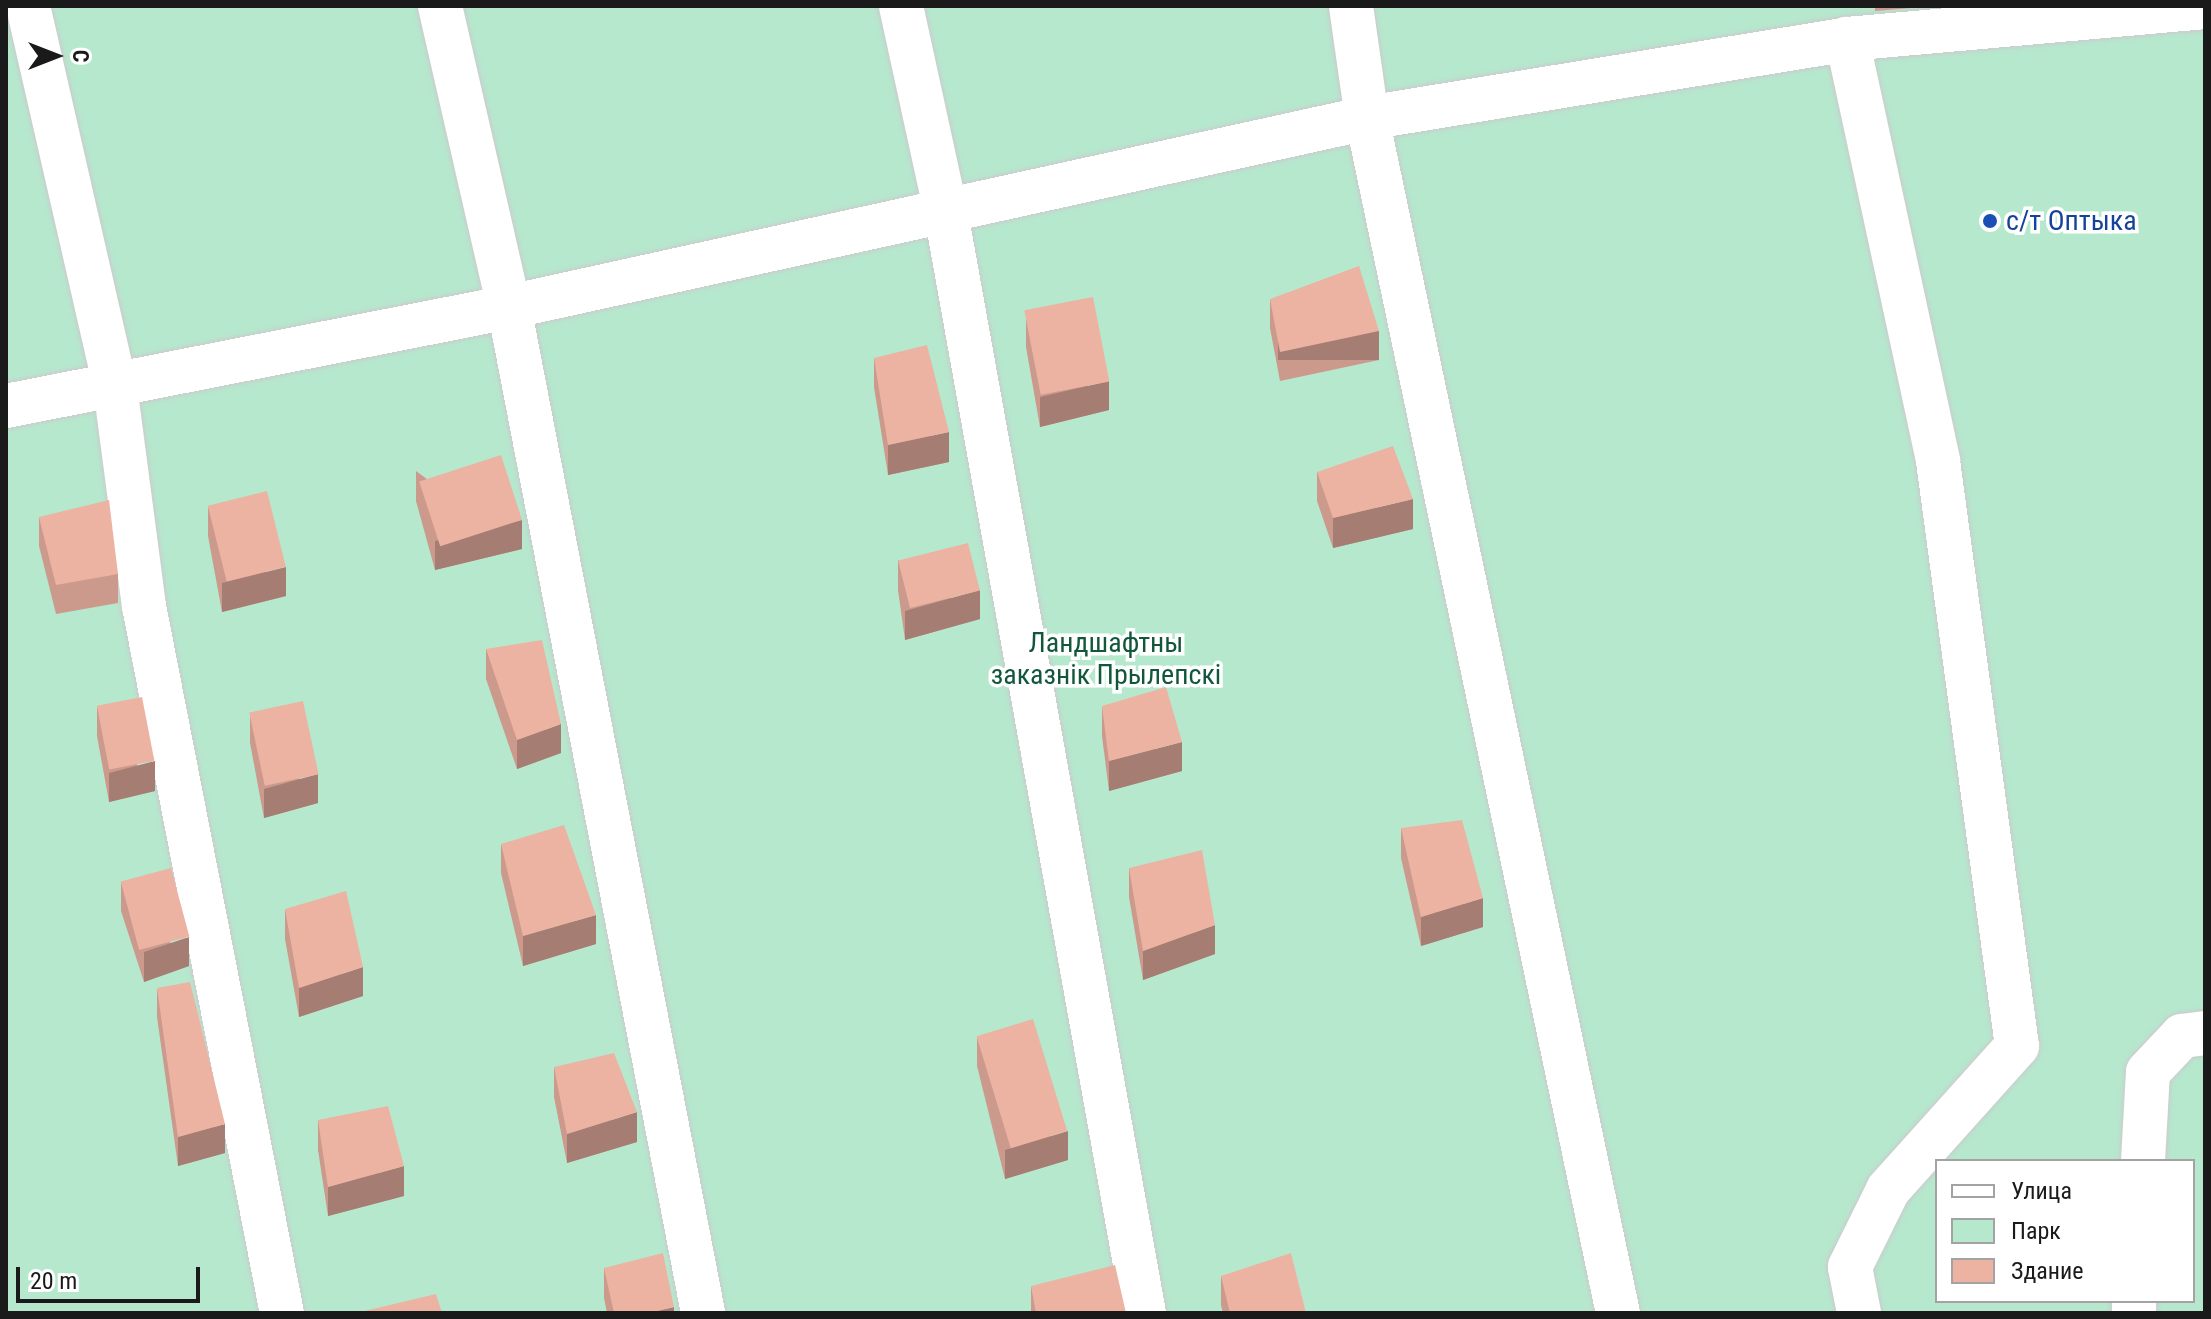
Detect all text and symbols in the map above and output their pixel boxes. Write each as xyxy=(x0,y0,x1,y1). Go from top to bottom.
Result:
north arrow xyxy=(16,16,96,96)
text: С xyxy=(68,50,93,62)
place label: с/т Оптыка xyxy=(2006,204,2137,238)
marker: с/т Оптыка xyxy=(1981,212,1999,230)
park label: Ландшафтны заказнік Прылепскі xyxy=(991,626,1221,692)
legend xyxy=(1935,1159,2195,1303)
text: Улица xyxy=(2011,1177,2072,1205)
text: Парк xyxy=(2011,1217,2061,1245)
scale bar xyxy=(20,1251,204,1301)
text: Здание xyxy=(2011,1257,2083,1285)
text: 20 m xyxy=(30,1267,77,1295)

